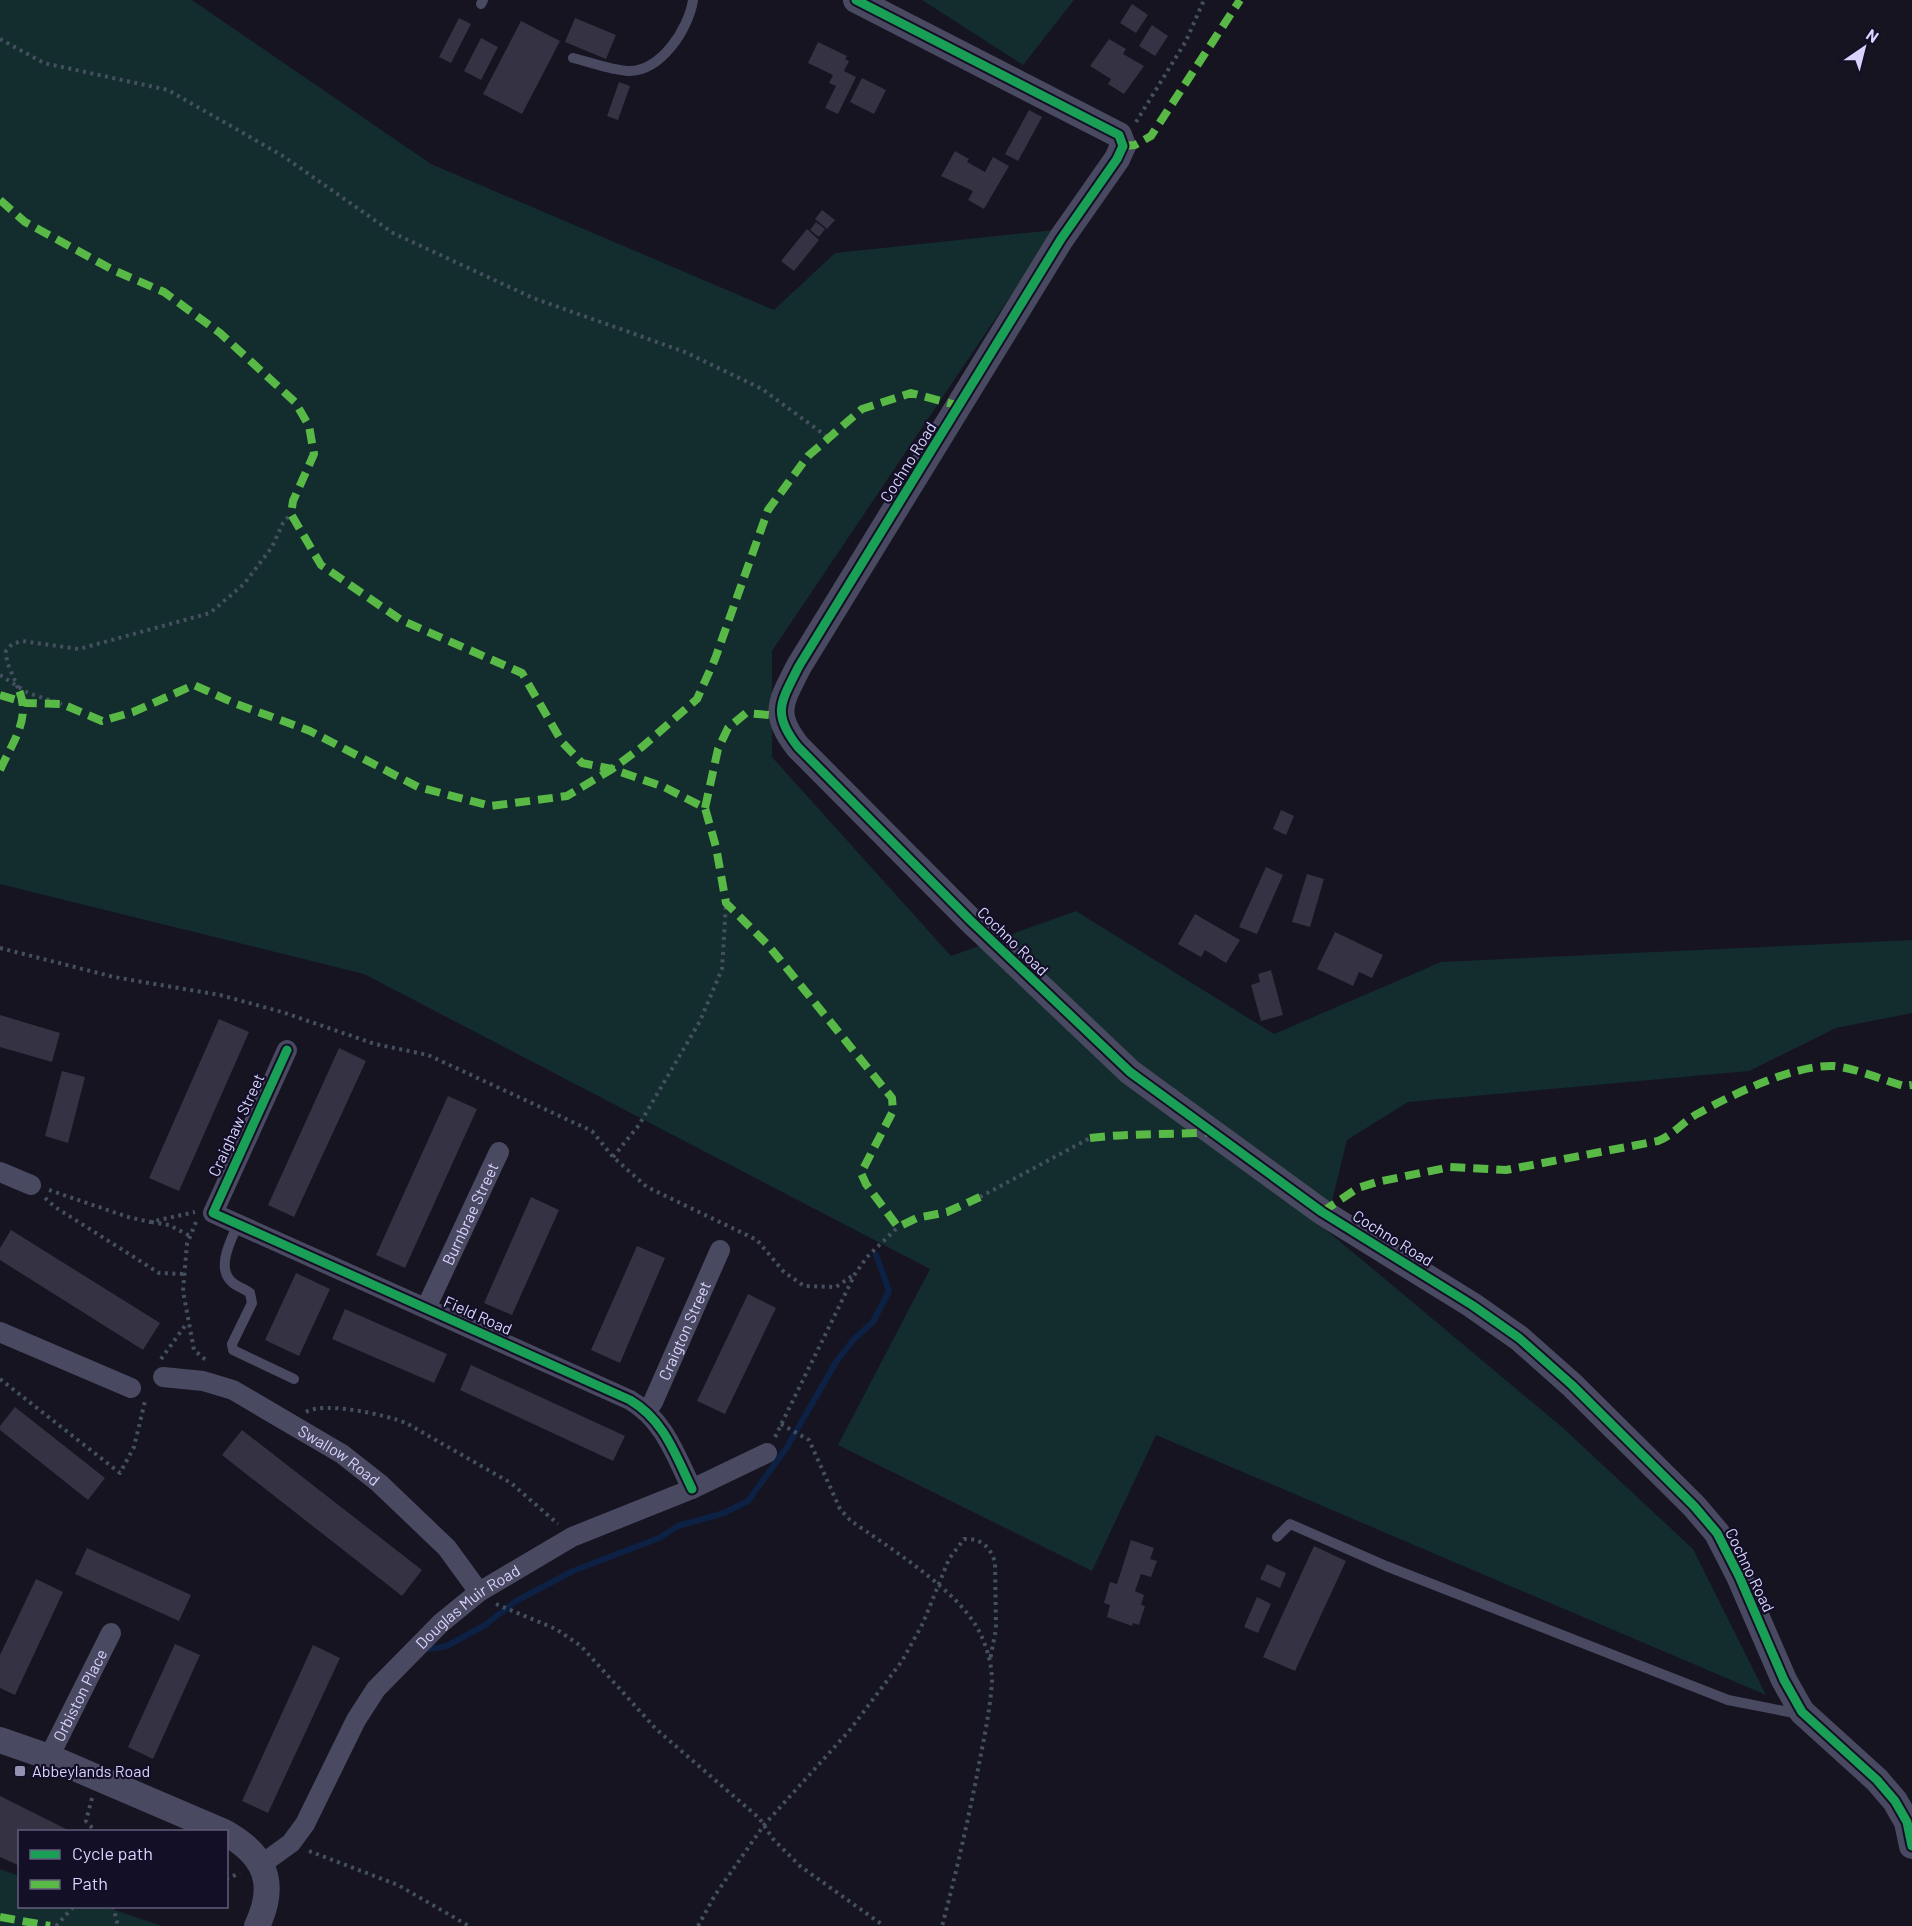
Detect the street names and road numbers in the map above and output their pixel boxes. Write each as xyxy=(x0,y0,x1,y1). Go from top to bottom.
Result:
street label: Cochno Road xyxy=(875,418,940,505)
street label: Cochno Road xyxy=(974,902,1053,979)
street label: Craighaw Street xyxy=(203,1070,268,1179)
street label: Burnbrae Street xyxy=(437,1159,502,1268)
street label: Cochno Road xyxy=(1350,1205,1437,1270)
street label: Craigton Street xyxy=(654,1278,714,1383)
street label: Field Road xyxy=(441,1291,515,1338)
street label: Swallow Road xyxy=(295,1420,384,1489)
street label: Cochno Road xyxy=(1722,1525,1779,1615)
street label: Douglas Muir Road xyxy=(411,1560,523,1652)
street label: Orbiston Place xyxy=(48,1646,110,1744)

